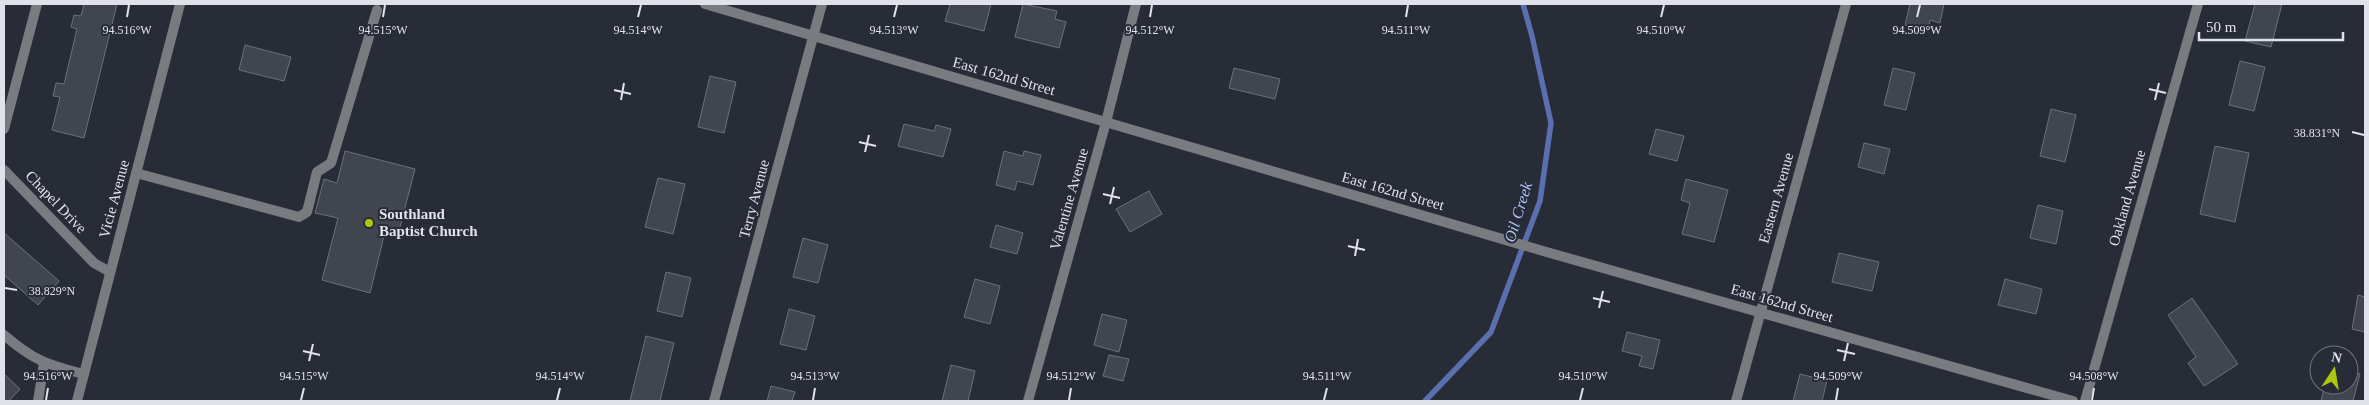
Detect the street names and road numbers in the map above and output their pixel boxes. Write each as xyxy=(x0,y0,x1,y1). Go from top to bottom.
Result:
street label: East 162nd Street xyxy=(951,54,1058,99)
street label: Valentine Avenue xyxy=(1047,146,1091,252)
street label: Oakland Avenue xyxy=(2106,148,2148,248)
street label: Eastern Avenue xyxy=(1755,151,1797,245)
street label: Vicie Avenue xyxy=(96,158,132,240)
street label: Terry Avenue xyxy=(736,158,772,240)
street label: Chapel Drive xyxy=(22,168,90,237)
street label: East 162nd Street xyxy=(1340,169,1447,214)
street label: East 162nd Street xyxy=(1729,281,1836,326)

